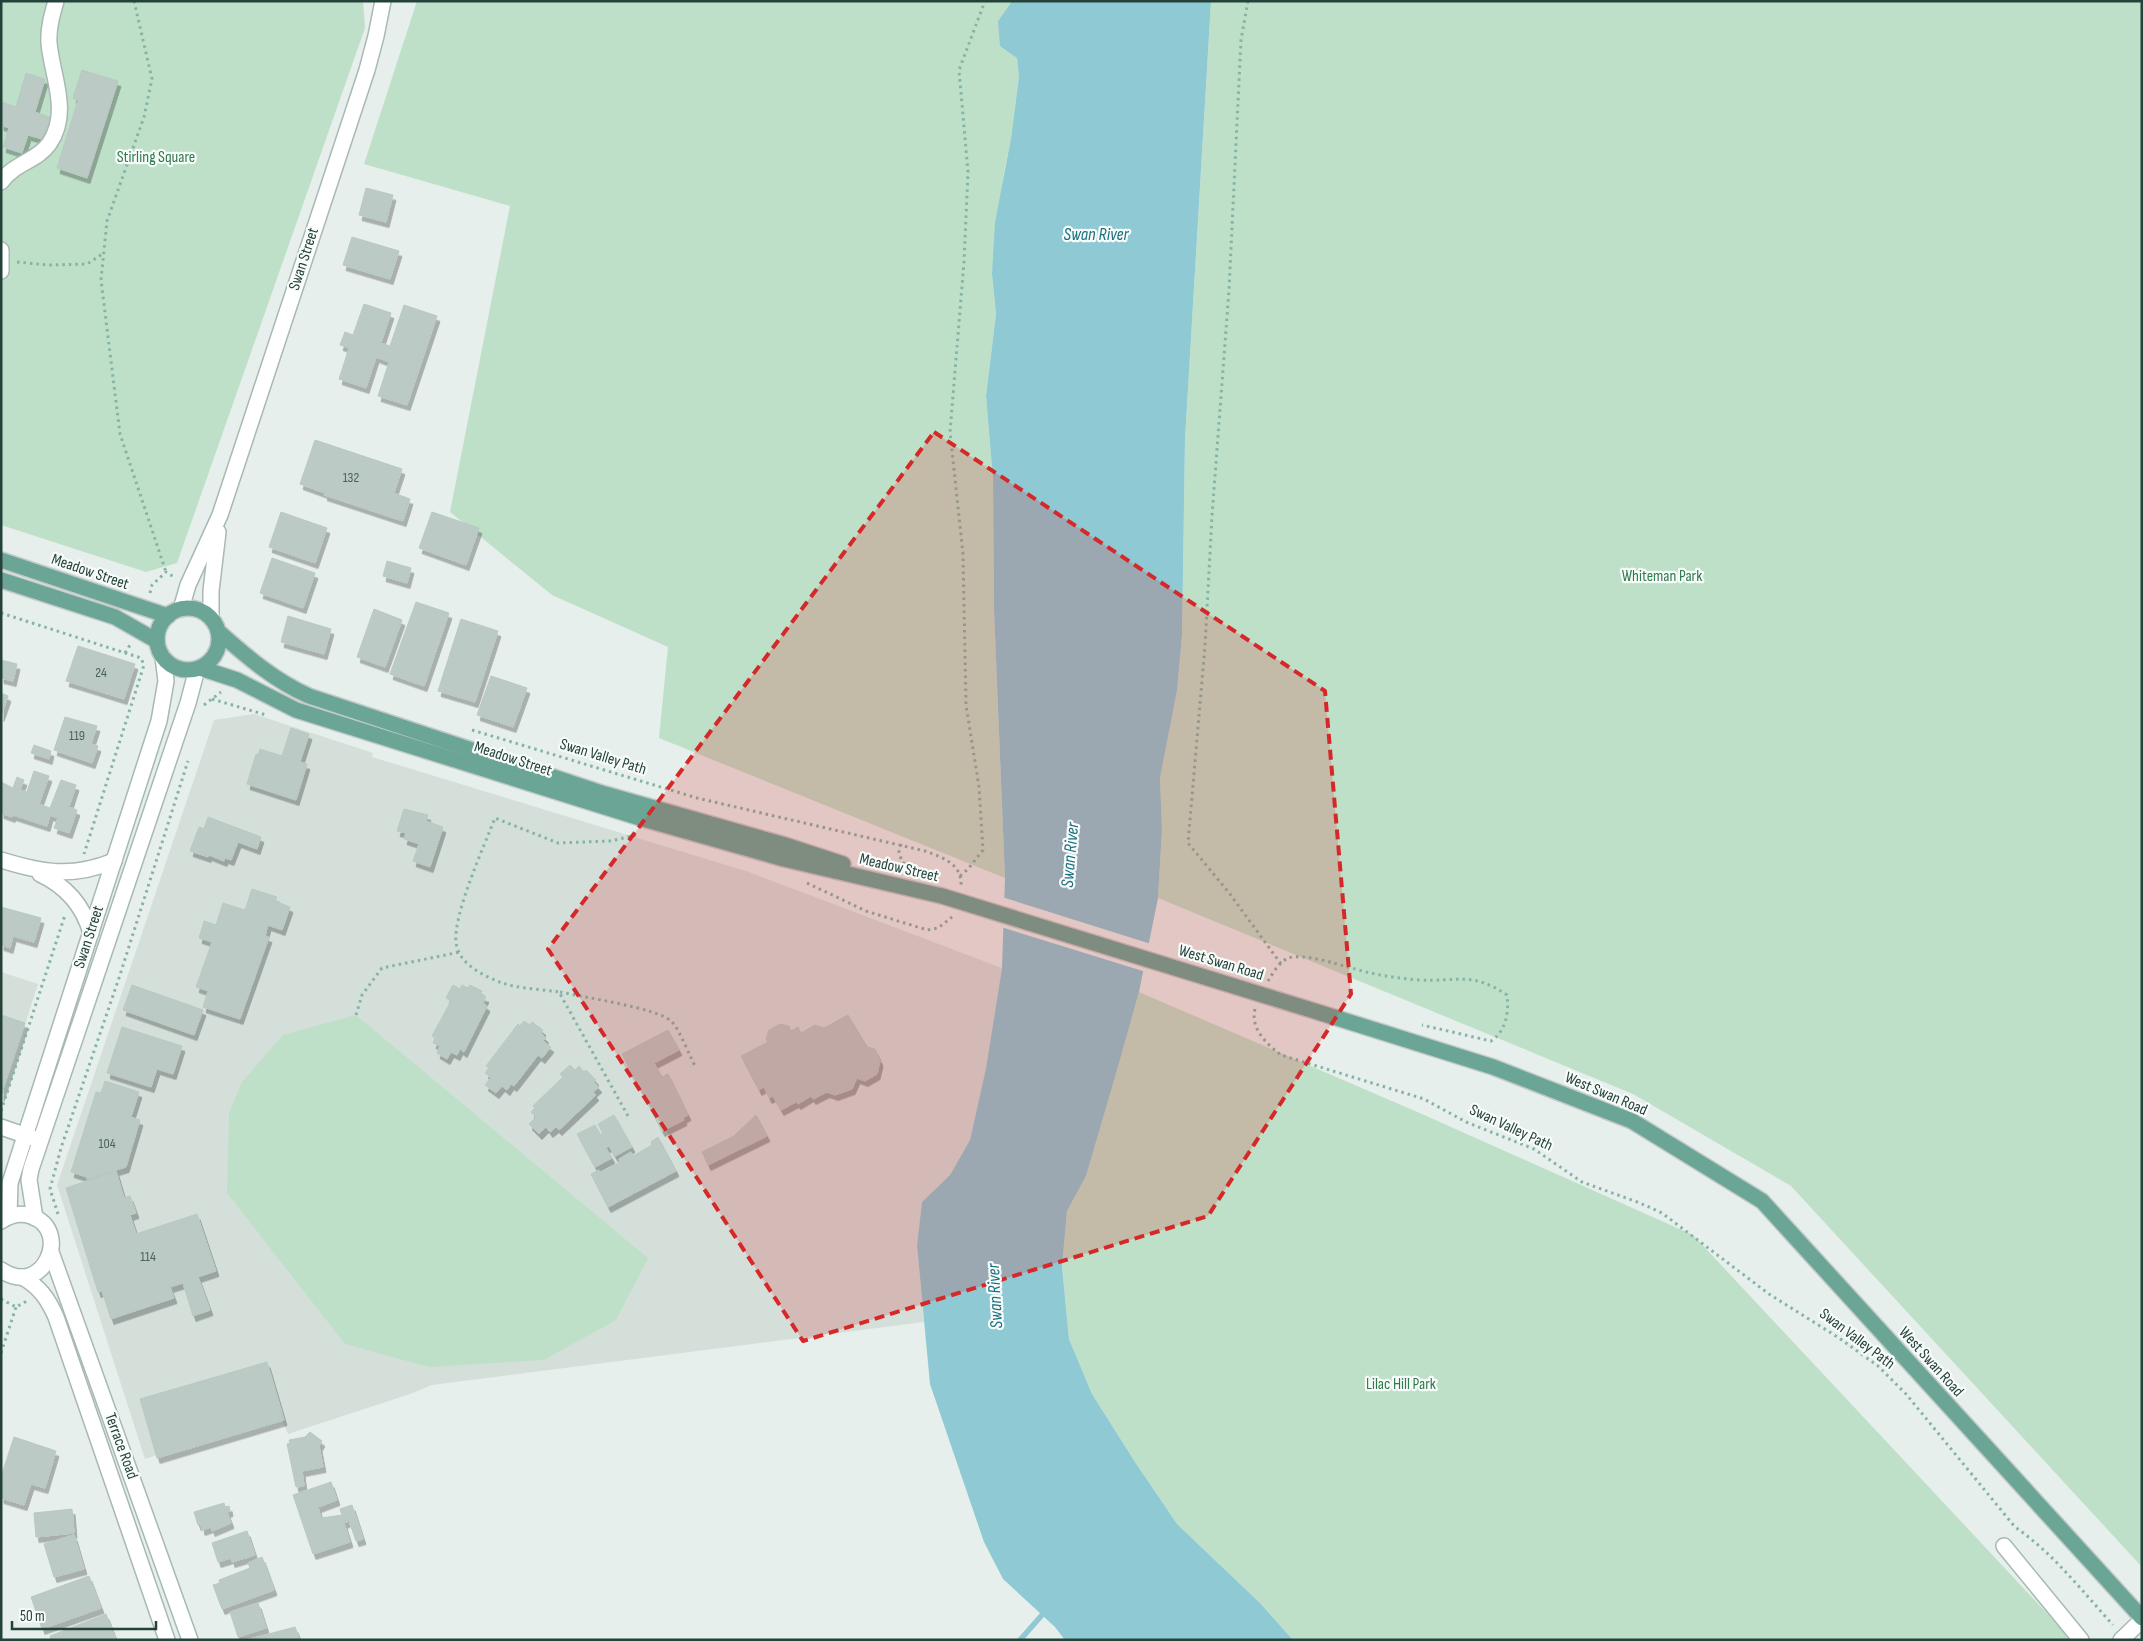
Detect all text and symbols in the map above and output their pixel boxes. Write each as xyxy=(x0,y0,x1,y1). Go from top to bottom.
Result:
park label: Stirling Square xyxy=(117,148,195,167)
water label: Swan River xyxy=(1063,224,1130,245)
street label: Swan Street xyxy=(285,225,323,293)
house number: 132 xyxy=(343,469,359,486)
street label: Meadow Street xyxy=(49,550,131,594)
park label: Whiteman Park xyxy=(1622,567,1702,586)
house number: 24 xyxy=(95,664,107,681)
house number: 119 xyxy=(69,727,85,744)
street label: Swan Valley Path xyxy=(557,735,649,779)
street label: Meadow Street xyxy=(472,738,554,781)
water label: Swan River xyxy=(1057,821,1083,888)
street label: Meadow Street xyxy=(858,850,941,886)
street label: Swan Street xyxy=(70,903,108,971)
street label: West Swan Road xyxy=(1176,941,1266,985)
street label: West Swan Road xyxy=(1562,1068,1650,1120)
street label: Swan Valley Path xyxy=(1466,1100,1556,1156)
house number: 104 xyxy=(99,1135,116,1152)
house number: 114 xyxy=(140,1248,156,1265)
water label: Swan River xyxy=(983,1262,1007,1329)
street label: Swan Valley Path xyxy=(1816,1304,1898,1374)
street label: West Swan Road xyxy=(1895,1323,1967,1401)
park label: Lilac Hill Park xyxy=(1366,1375,1436,1394)
street label: Terrace Road xyxy=(100,1410,142,1482)
scale bar xyxy=(12,1598,156,1630)
text: 50 m xyxy=(20,1607,45,1626)

